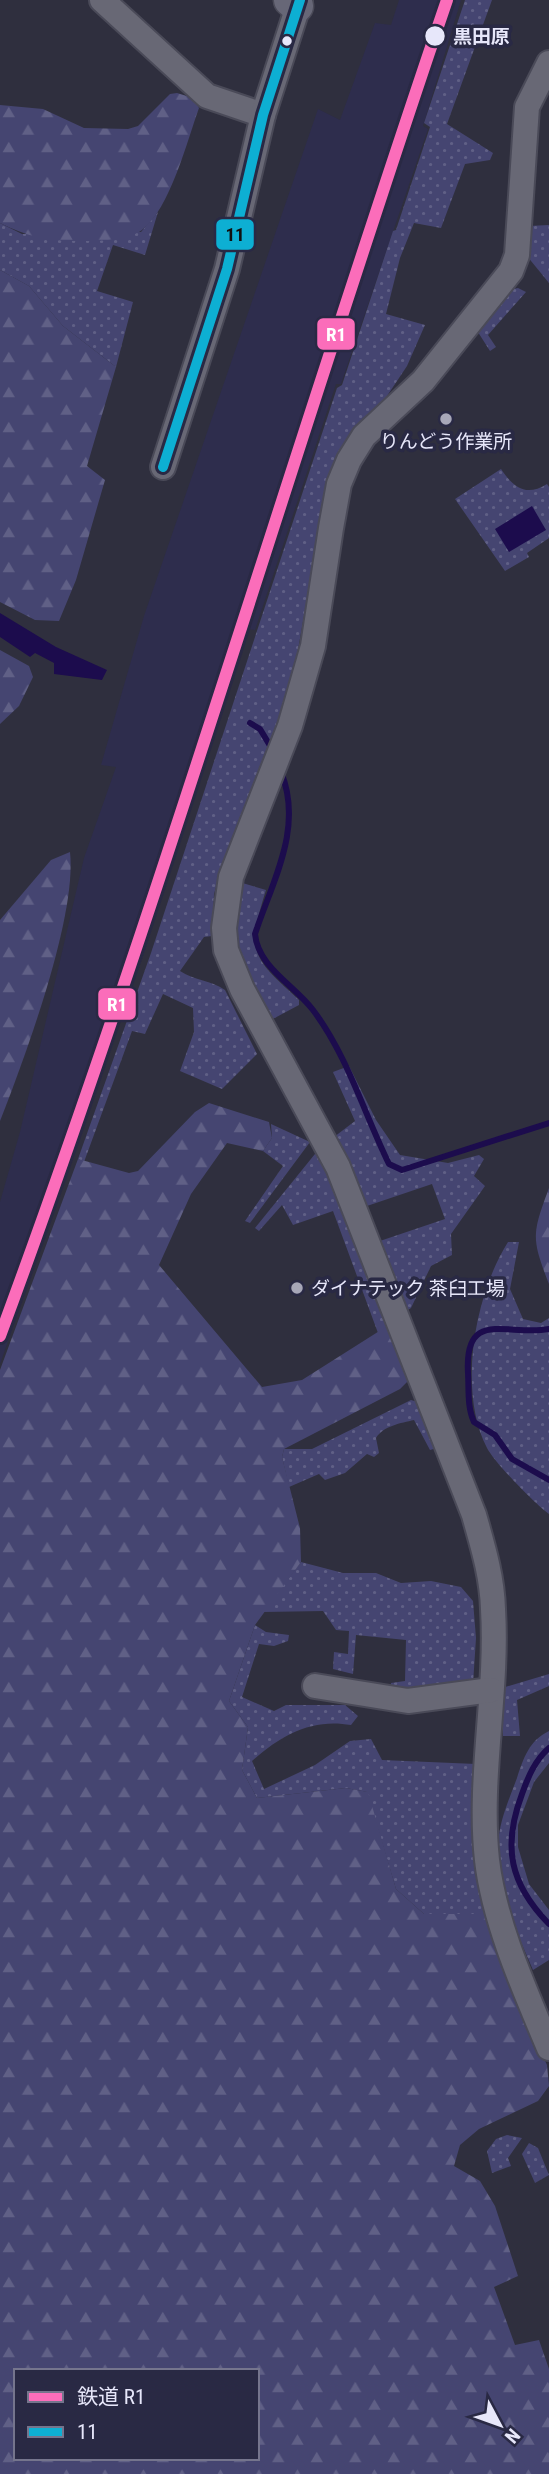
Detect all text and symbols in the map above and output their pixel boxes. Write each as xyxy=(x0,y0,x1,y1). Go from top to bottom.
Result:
marker: 黒田原 xyxy=(423,24,447,48)
place label: 黒田原 xyxy=(453,25,510,48)
unlabelled marker xyxy=(280,34,294,48)
line badge: 11 xyxy=(215,218,255,251)
text: 11 xyxy=(225,223,245,246)
line badge: R1 xyxy=(316,317,356,351)
text: R1 xyxy=(326,323,346,346)
marker: りんどう作業所 xyxy=(438,411,454,427)
place label: りんどう作業所 xyxy=(380,430,512,453)
line badge: R1 xyxy=(97,987,137,1021)
text: R1 xyxy=(107,993,127,1016)
place label: ダイナテック 茶臼工場 xyxy=(311,1277,505,1300)
marker: ダイナテック 茶臼工場 xyxy=(289,1280,305,1296)
legend xyxy=(14,2369,259,2460)
text: 鉄道 R1 xyxy=(77,2385,145,2409)
north arrow xyxy=(465,2390,535,2460)
text: 11 xyxy=(77,2420,98,2444)
text: N xyxy=(500,2424,525,2448)

